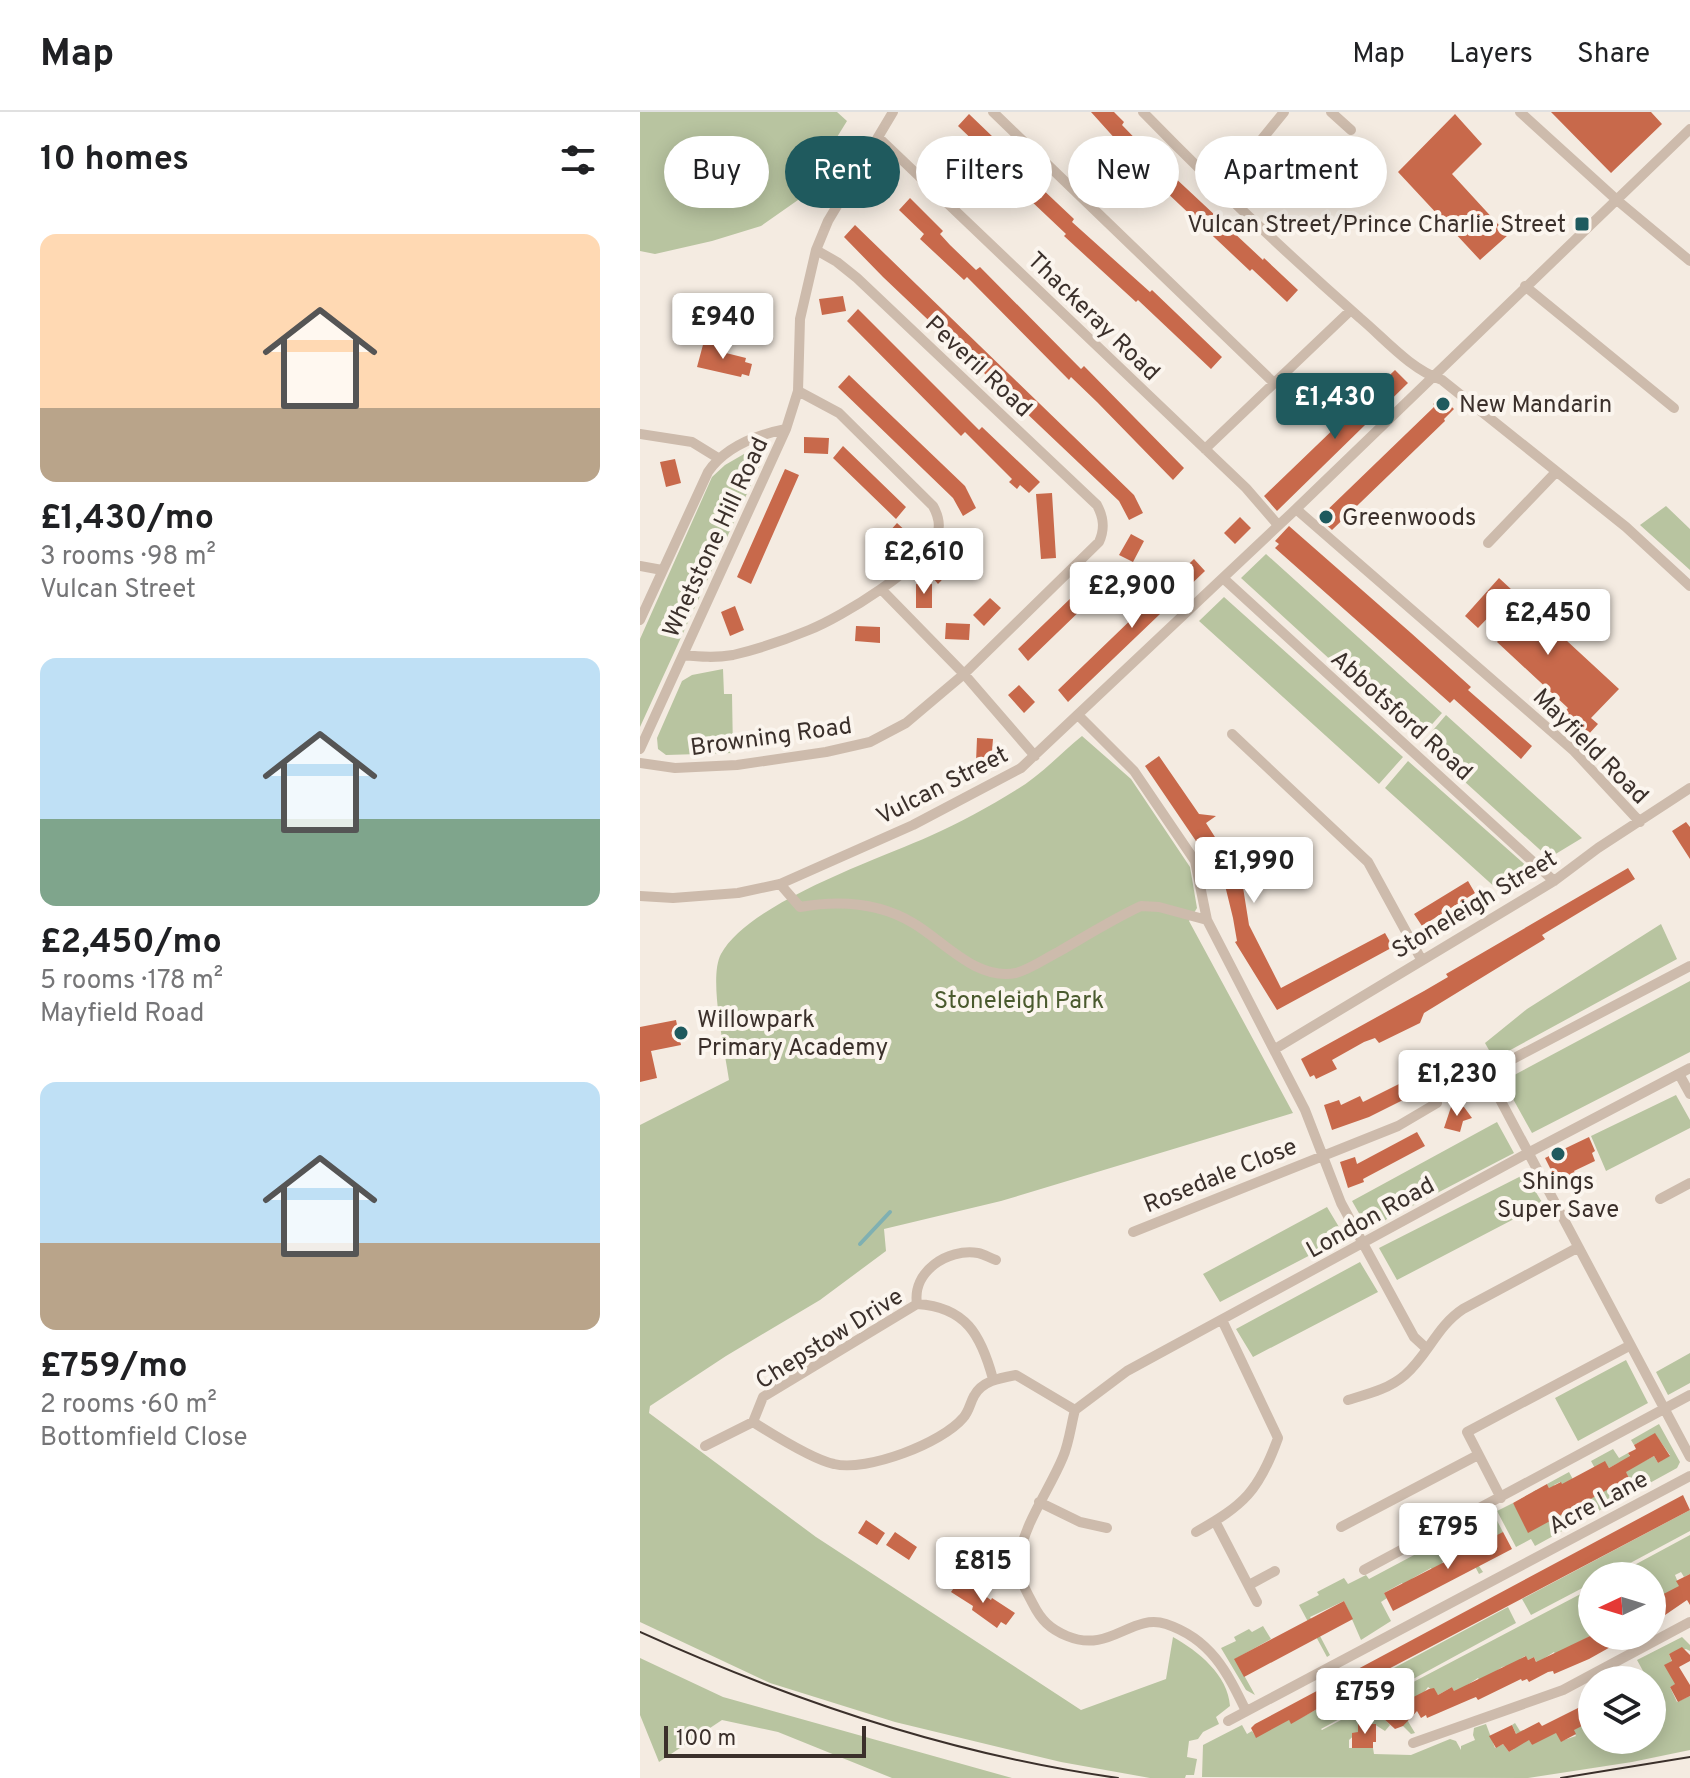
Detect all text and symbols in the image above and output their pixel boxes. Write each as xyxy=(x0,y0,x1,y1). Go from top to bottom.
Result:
text: Map xyxy=(40,31,114,80)
text: Map xyxy=(1352,37,1405,73)
text: Layers xyxy=(1449,37,1533,73)
text: Share xyxy=(1577,37,1650,73)
chip: Buy xyxy=(664,136,769,208)
chip: Rent xyxy=(785,136,900,208)
chip: Filters xyxy=(916,136,1052,208)
chip: New xyxy=(1068,136,1179,208)
chip: Apartment xyxy=(1195,136,1387,208)
icon: filters xyxy=(556,138,600,182)
text: 10 homes xyxy=(40,139,189,182)
place label: Vulcan Street/Prince Charlie Street xyxy=(1187,211,1566,241)
marker: Vulcan Street/Prince Charlie Street xyxy=(1573,215,1591,233)
street label: Thackeray Road xyxy=(1020,247,1165,388)
icon: home xyxy=(248,286,392,430)
pin: £940 xyxy=(676,293,770,361)
text: £940 xyxy=(690,302,756,335)
street label: Peveril Road xyxy=(918,310,1038,425)
pin: £1,430 xyxy=(1270,373,1400,441)
text: £1,430 xyxy=(1294,382,1376,415)
place label: New Mandarin xyxy=(1459,391,1612,421)
marker: New Mandarin xyxy=(1434,395,1452,413)
street label: Whetstone Hill Road xyxy=(657,433,776,643)
text: £1,430/mo xyxy=(40,498,214,541)
place label: Greenwoods xyxy=(1342,504,1476,534)
marker: Greenwoods xyxy=(1317,508,1335,526)
pin: £2,610 xyxy=(859,528,989,596)
text: £2,610 xyxy=(883,537,965,570)
text: 3 rooms · 98 m² xyxy=(40,541,216,574)
pin: £2,900 xyxy=(1067,562,1197,630)
text: £2,900 xyxy=(1088,571,1176,604)
text: Vulcan Street xyxy=(40,574,196,607)
pin: £2,450 xyxy=(1483,589,1613,657)
text: £2,450 xyxy=(1504,598,1592,631)
street label: Abbotsford Road xyxy=(1323,645,1478,788)
street label: Mayfield Road xyxy=(1525,683,1654,812)
icon: home xyxy=(248,710,392,854)
street label: Browning Road xyxy=(688,712,854,764)
street label: Vulcan Street xyxy=(872,741,1014,833)
pin: £1,990 xyxy=(1189,837,1319,905)
street label: Stoneleigh Street xyxy=(1387,845,1563,967)
text: £1,990 xyxy=(1213,846,1295,879)
text: £2,450/mo xyxy=(40,922,222,965)
text: 5 rooms · 178 m² xyxy=(40,965,223,998)
park label: Stoneleigh Park xyxy=(934,987,1104,1017)
text: Mayfield Road xyxy=(40,998,204,1031)
place label: Willowpark Primary Academy xyxy=(697,1006,888,1064)
marker: Willowpark Primary Academy xyxy=(672,1024,690,1042)
pin: £1,230 xyxy=(1392,1050,1522,1118)
text: £1,230 xyxy=(1416,1059,1498,1092)
street label: Rosedale Close xyxy=(1140,1132,1302,1221)
icon: home xyxy=(248,1134,392,1278)
marker: Shings Super Save xyxy=(1549,1145,1567,1163)
place label: Shings Super Save xyxy=(1497,1168,1619,1226)
street label: London Road xyxy=(1302,1171,1440,1266)
street label: Chepstow Drive xyxy=(751,1282,909,1397)
text: £759/mo xyxy=(40,1346,188,1389)
text: 2 rooms · 60 m² xyxy=(40,1389,217,1422)
text: Bottomfield Close xyxy=(40,1422,248,1455)
street label: Acre Lane xyxy=(1544,1465,1654,1542)
pin: £795 xyxy=(1401,1503,1495,1571)
text: £795 xyxy=(1417,1512,1479,1545)
pin: £815 xyxy=(936,1537,1030,1605)
text: £815 xyxy=(954,1546,1012,1579)
north arrow xyxy=(1578,1562,1666,1650)
map controls xyxy=(1578,1562,1666,1754)
button: layers xyxy=(1578,1666,1666,1754)
pin: £759 xyxy=(1318,1668,1412,1736)
text: £759 xyxy=(1334,1677,1396,1710)
scale bar xyxy=(664,1722,866,1758)
text: 100 m xyxy=(676,1726,736,1753)

